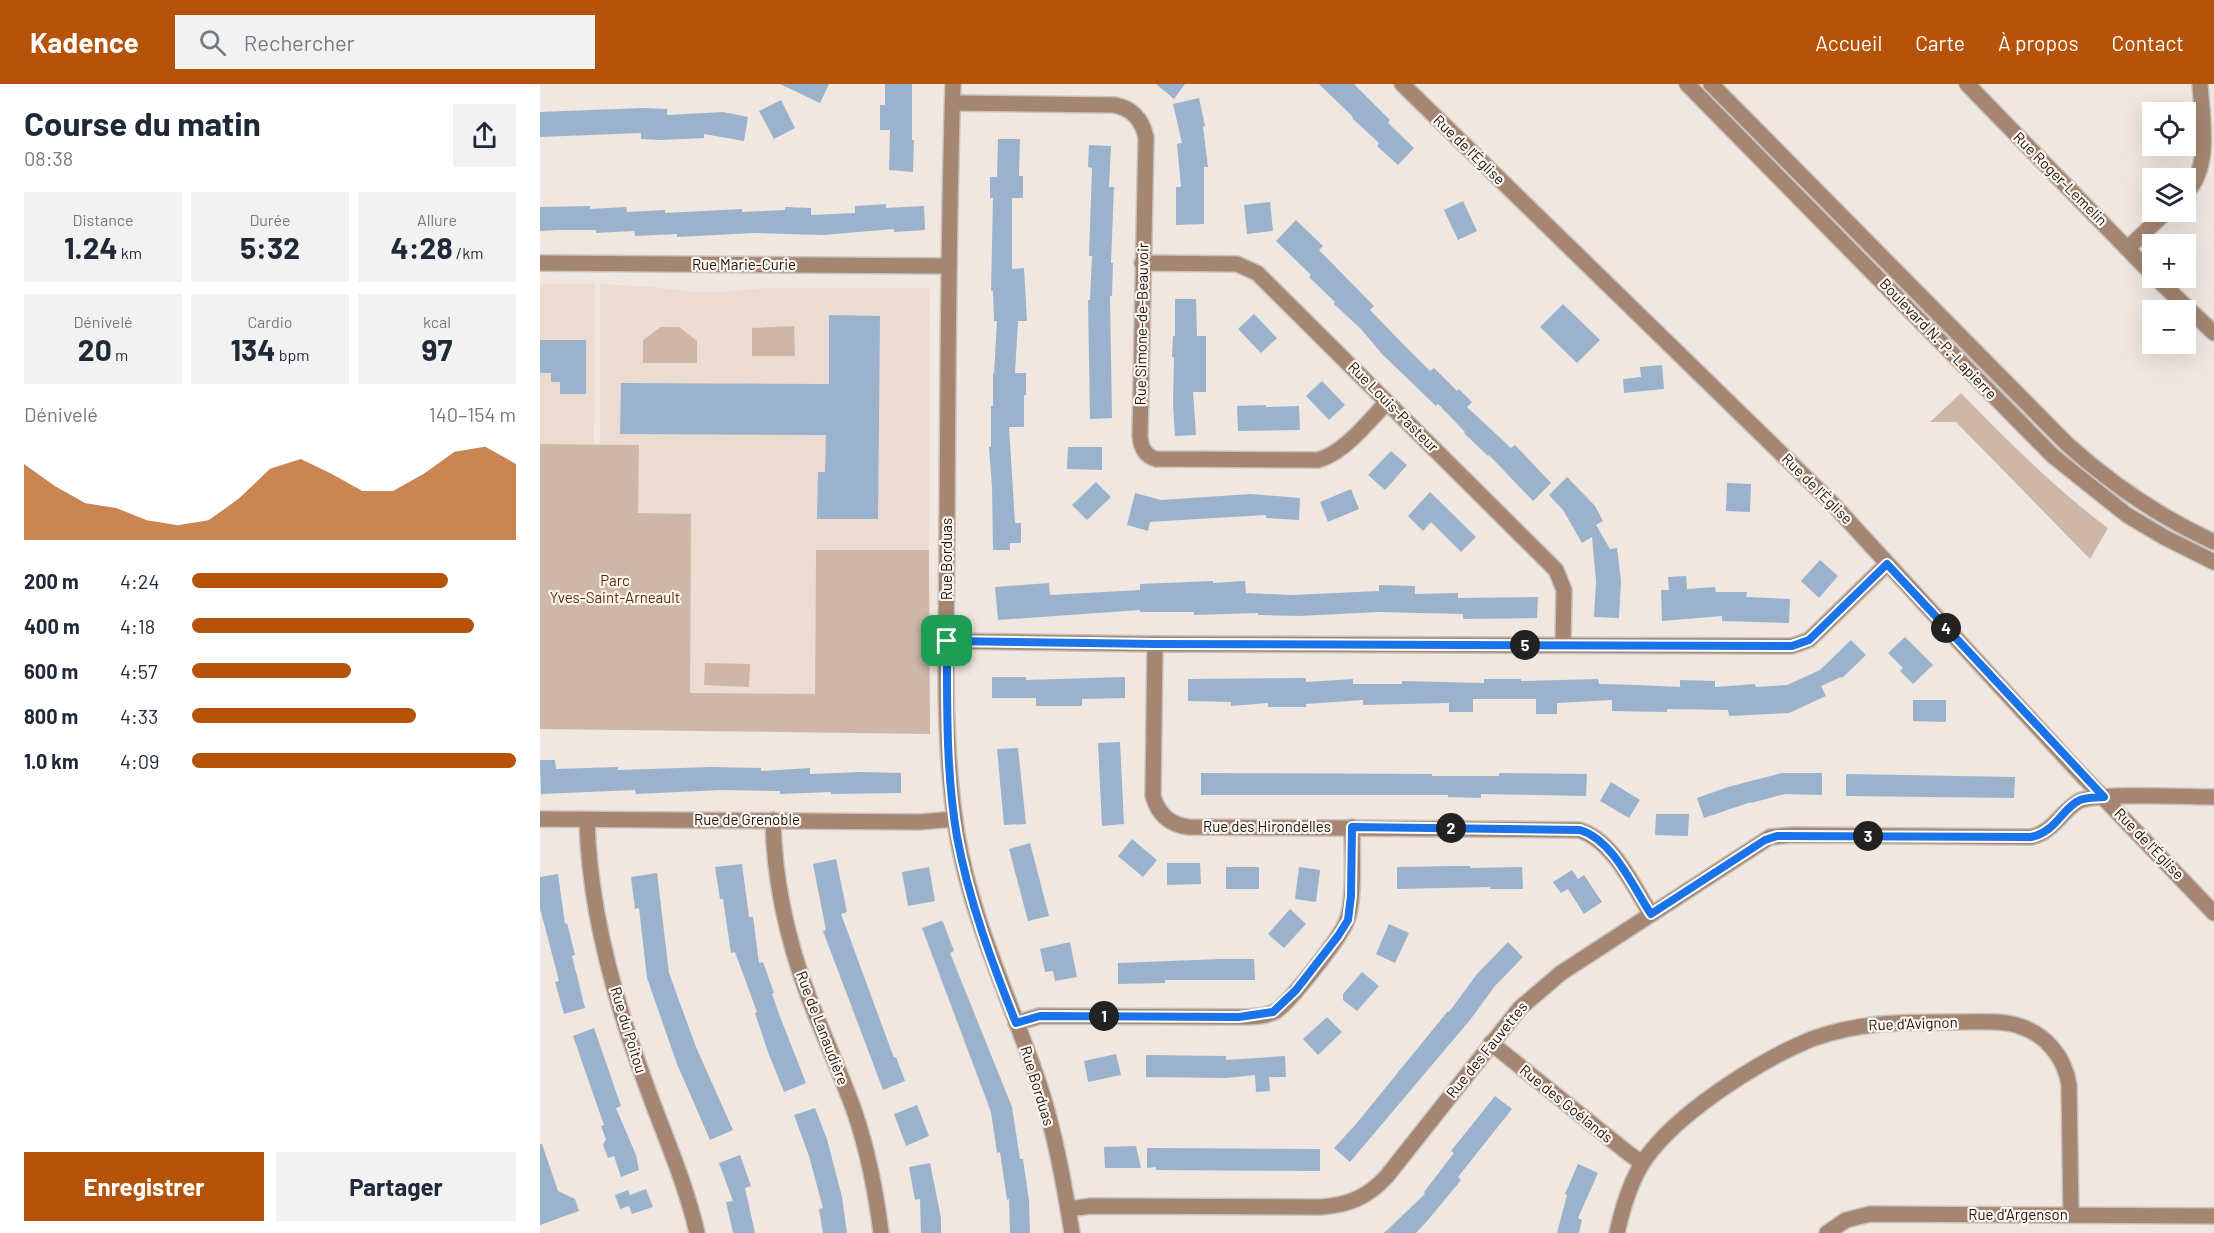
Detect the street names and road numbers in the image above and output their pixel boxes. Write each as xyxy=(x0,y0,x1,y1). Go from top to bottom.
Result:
street label: Rue de l'Église xyxy=(1430,111,1509,188)
street label: Rue Roger-Lemelin xyxy=(2010,128,2111,229)
street label: Rue Simone-de-Beauvoir xyxy=(1131,242,1151,405)
street label: Rue Marie-Curie xyxy=(692,255,796,273)
street label: Boulevard N.-P.-Lapierre xyxy=(1876,274,2001,403)
street label: Rue Louis-Pasteur xyxy=(1345,357,1443,456)
street label: Rue de l'Église xyxy=(1779,449,1857,527)
street label: Rue Borduas xyxy=(937,518,955,600)
street label: Rue de l'Église xyxy=(2111,804,2188,883)
street label: Rue de Grenoble xyxy=(694,810,800,828)
street label: Rue des Hirondelles xyxy=(1203,817,1331,835)
street label: Rue de Lanaudière xyxy=(793,968,853,1087)
street label: Rue du Poitou xyxy=(607,984,651,1075)
street label: Rue des Fauvettes xyxy=(1442,998,1531,1101)
street label: Rue d'Avignon xyxy=(1868,1012,1958,1034)
street label: Rue Borduas xyxy=(1017,1044,1059,1128)
street label: Rue des Goélands xyxy=(1517,1060,1617,1146)
street label: Rue d'Argenson xyxy=(1968,1205,2068,1223)

